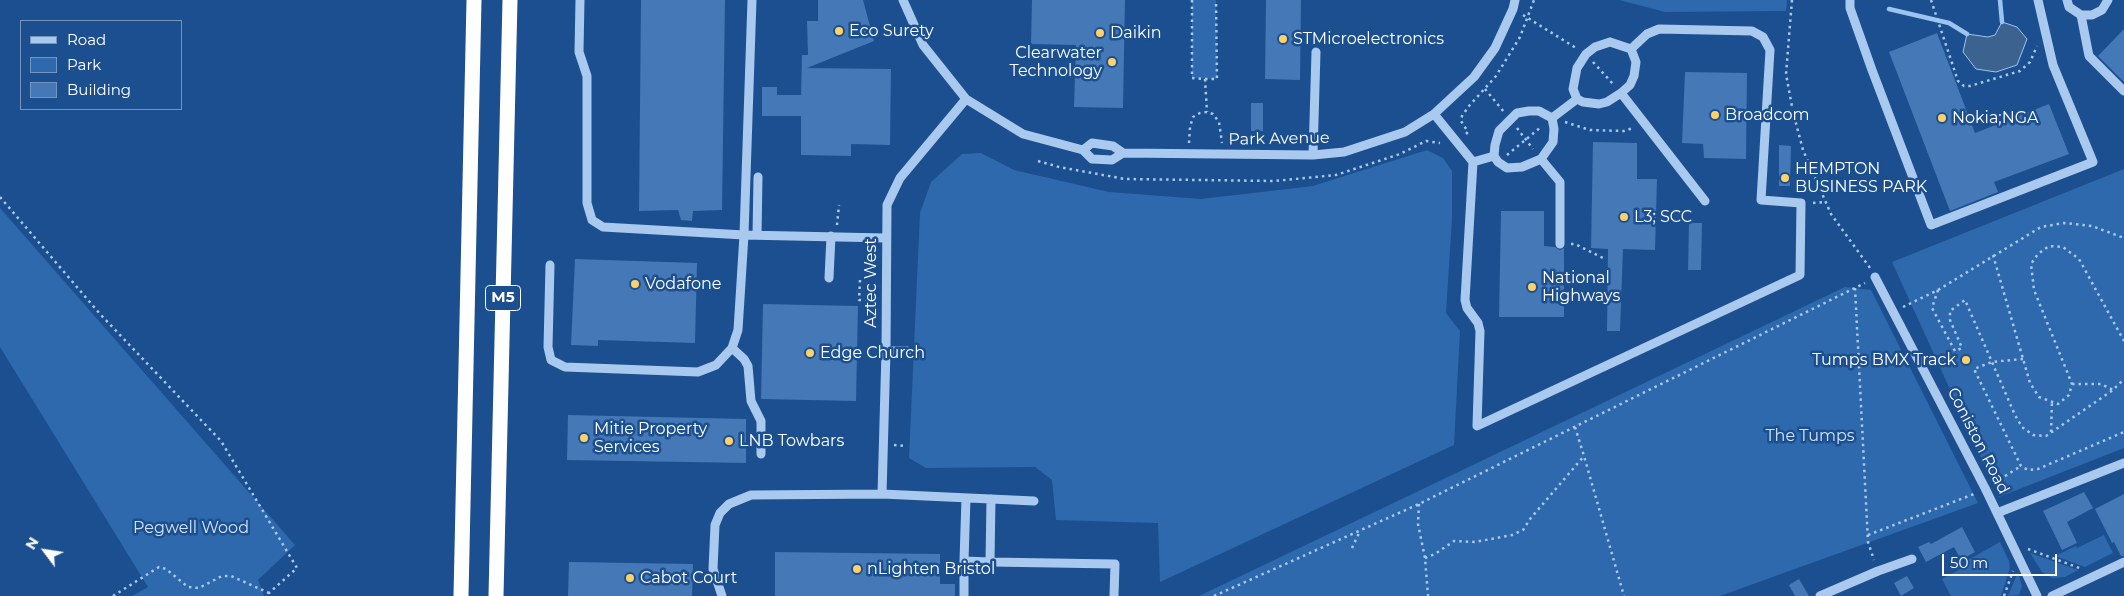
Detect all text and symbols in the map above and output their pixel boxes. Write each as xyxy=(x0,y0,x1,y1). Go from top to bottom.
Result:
legend xyxy=(20,20,182,110)
place label: Eco Surety xyxy=(849,21,934,41)
place label: Daikin xyxy=(1110,23,1162,43)
marker: Eco Surety xyxy=(833,25,845,37)
marker: Daikin xyxy=(1094,27,1106,39)
place label: STMicroelectronics xyxy=(1293,29,1444,49)
text: Road xyxy=(67,30,106,49)
marker: STMicroelectronics xyxy=(1277,33,1289,45)
place label: Clearwater Technology xyxy=(1010,43,1102,81)
text: Park xyxy=(67,55,101,74)
marker: Clearwater Technology xyxy=(1106,56,1118,68)
text: Building xyxy=(67,80,131,99)
place label: Broadcom xyxy=(1725,105,1809,125)
place label: Nokia;NGA xyxy=(1952,108,2039,128)
marker: Broadcom xyxy=(1709,109,1721,121)
marker: Nokia;NGA xyxy=(1936,112,1948,124)
street label: Park Avenue xyxy=(1228,129,1330,149)
place label: HEMPTON BUSINESS PARK xyxy=(1795,159,1927,197)
marker: HEMPTON BUSINESS PARK xyxy=(1779,172,1791,184)
place label: L3; SCC xyxy=(1634,207,1692,227)
marker: L3; SCC xyxy=(1618,211,1630,223)
street label: Aztec West xyxy=(861,238,881,328)
place label: National Highways xyxy=(1542,268,1620,306)
place label: Vodafone xyxy=(645,274,721,294)
marker: Vodafone xyxy=(629,278,641,290)
marker: National Highways xyxy=(1526,281,1538,293)
road number: M5 xyxy=(486,286,520,310)
place label: Edge Church xyxy=(820,343,925,363)
marker: Edge Church xyxy=(804,347,816,359)
place label: Tumps BMX Track xyxy=(1812,350,1956,370)
marker: Tumps BMX Track xyxy=(1960,354,1972,366)
street label: Coniston Road xyxy=(1943,385,2013,497)
place label: Mitie Property Services xyxy=(594,419,707,457)
park label: The Tumps xyxy=(1765,426,1855,446)
place label: LNB Towbars xyxy=(739,431,844,451)
marker: Mitie Property Services xyxy=(578,432,590,444)
marker: LNB Towbars xyxy=(723,435,735,447)
park label: Pegwell Wood xyxy=(133,518,249,538)
north arrow xyxy=(20,526,70,576)
text: N xyxy=(22,534,43,553)
scale bar xyxy=(1944,544,2059,576)
text: 50 m xyxy=(1950,553,1988,572)
place label: nLighten Bristol xyxy=(867,559,995,579)
marker: nLighten Bristol xyxy=(851,563,863,575)
place label: Cabot Court xyxy=(640,568,737,588)
marker: Cabot Court xyxy=(624,572,636,584)

